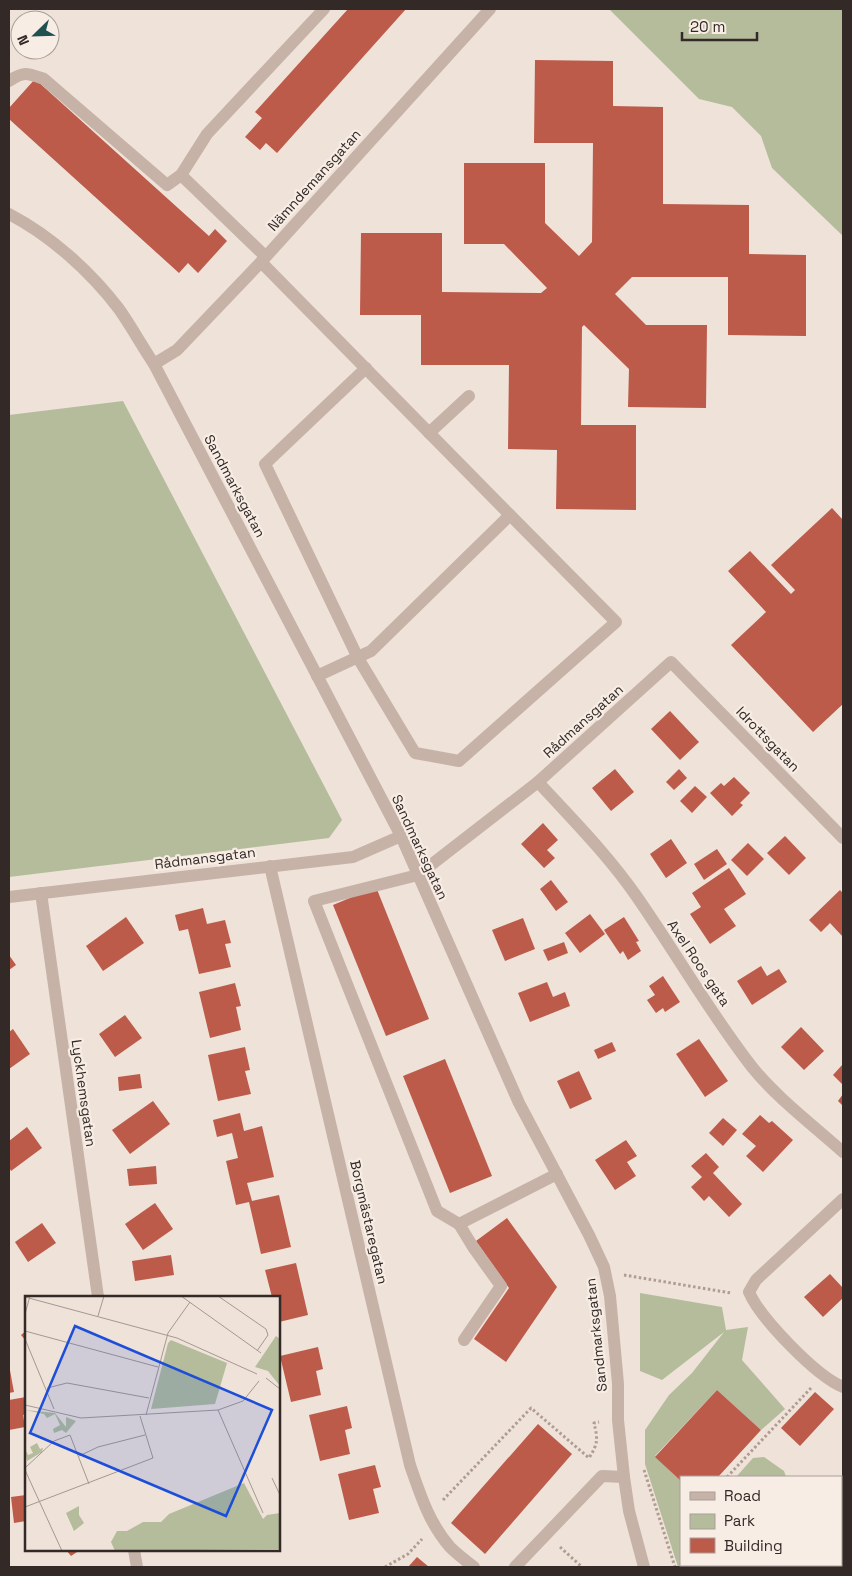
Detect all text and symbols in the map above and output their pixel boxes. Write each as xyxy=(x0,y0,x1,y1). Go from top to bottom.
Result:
north arrow xyxy=(10,10,60,60)
scale bar xyxy=(682,10,757,42)
text: 20 m xyxy=(690,17,725,36)
text: N xyxy=(13,32,33,48)
street label: Nämndemansgatan xyxy=(263,125,365,235)
street label: Sandmarksgatan xyxy=(200,431,270,541)
street label: Rådmansgatan xyxy=(539,680,627,762)
street label: Idrottsgatan xyxy=(732,703,804,775)
street label: Sandmarksgatan xyxy=(388,792,452,902)
street label: Rådmansgatan xyxy=(154,843,256,873)
street label: Axel Roos gata xyxy=(664,916,734,1010)
street label: Lyckhemsgatan xyxy=(68,1038,100,1148)
street label: Borgmästaregatan xyxy=(346,1158,392,1286)
street label: Sandmarksgatan xyxy=(581,1277,611,1393)
inset map xyxy=(25,1296,280,1551)
legend xyxy=(680,1476,842,1566)
text: Road xyxy=(724,1486,761,1505)
text: Park xyxy=(724,1511,755,1530)
text: Building xyxy=(724,1536,783,1555)

